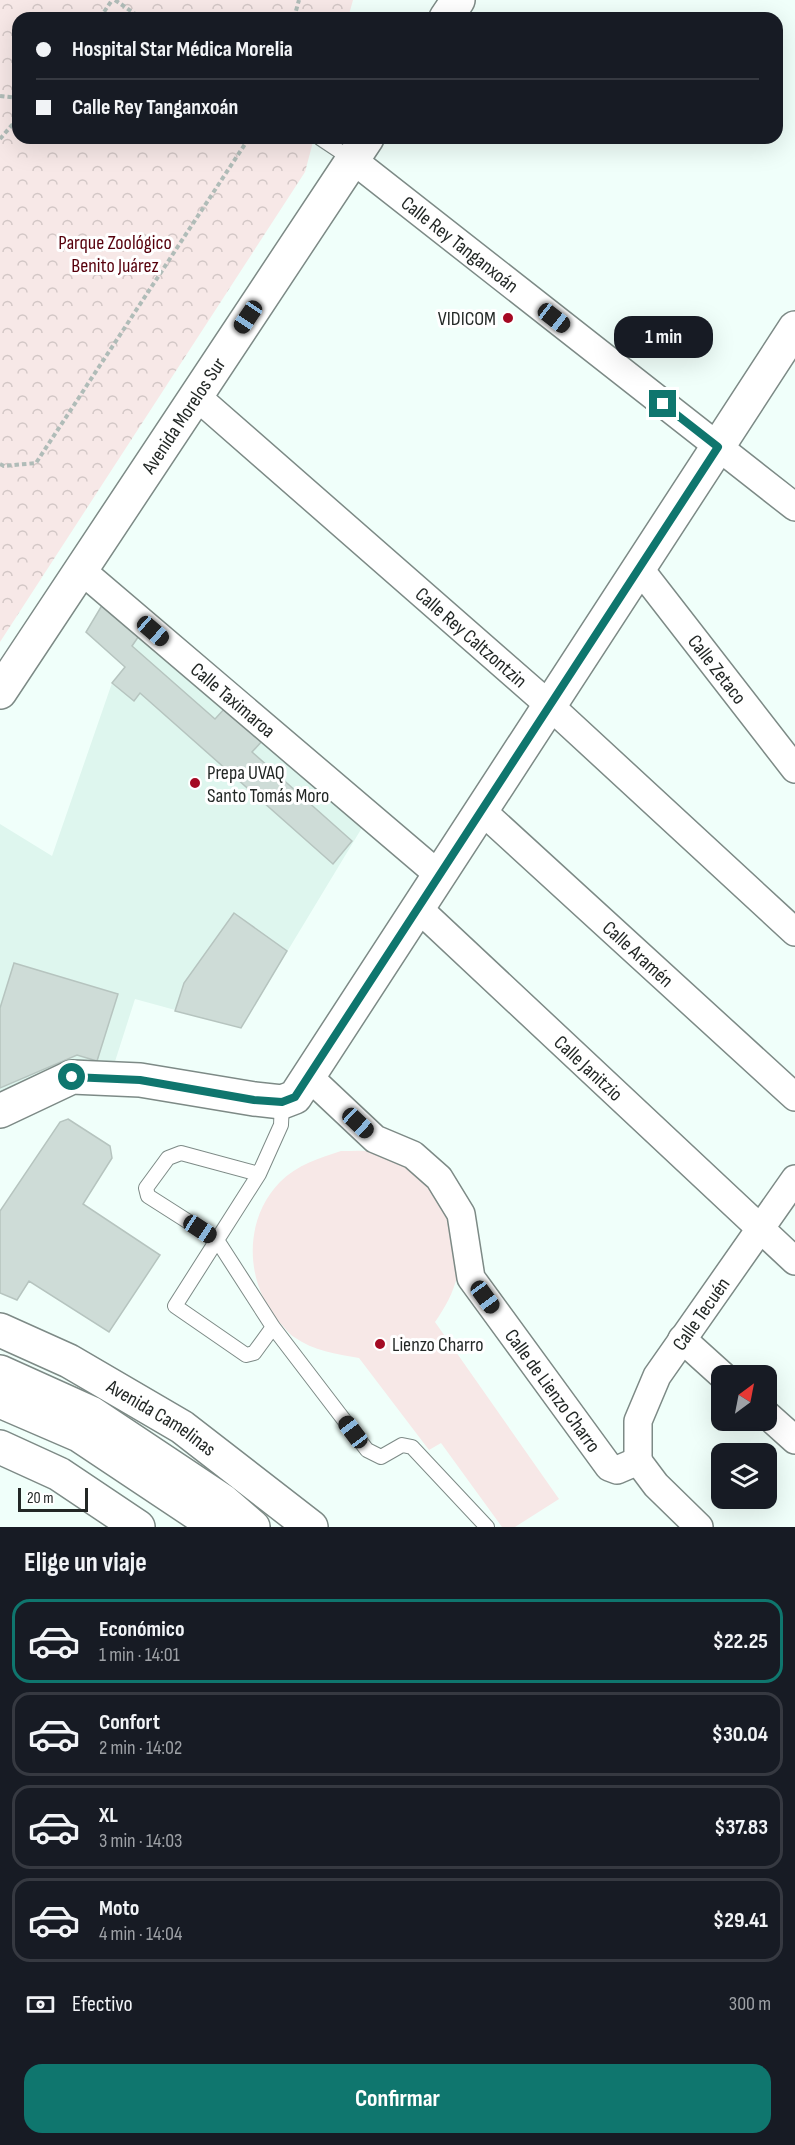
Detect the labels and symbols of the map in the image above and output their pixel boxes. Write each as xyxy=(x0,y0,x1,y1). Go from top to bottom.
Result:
street label: Calle Rey Tanganxoán xyxy=(396,191,523,298)
park label: Parque Zoológico Benito Juárez xyxy=(58,231,172,278)
car xyxy=(230,297,266,337)
car xyxy=(534,300,574,336)
place label: VIDICOM xyxy=(438,307,496,331)
marker: VIDICOM xyxy=(501,311,515,325)
callout: 1 min xyxy=(614,317,712,359)
street label: Avenida Morelos Sur xyxy=(137,353,231,479)
route end xyxy=(649,390,676,417)
street label: Calle Rey Caltzontzin xyxy=(410,583,531,693)
car xyxy=(134,612,172,650)
street label: Calle Zetaco xyxy=(682,630,751,709)
street label: Calle Taximaroa xyxy=(185,658,280,743)
place label: Prepa UVAQ Santo Tomás Moro xyxy=(207,761,329,808)
marker: Prepa UVAQ Santo Tomás Moro xyxy=(188,776,202,790)
street label: Calle Aramén xyxy=(597,916,678,993)
street label: Calle Janitzio xyxy=(549,1031,627,1107)
route start xyxy=(58,1063,85,1090)
car xyxy=(339,1104,377,1142)
car xyxy=(180,1212,220,1246)
street label: Calle Tecuén xyxy=(668,1273,735,1355)
car xyxy=(467,1277,503,1317)
street label: Calle de Lienzo Charro xyxy=(499,1325,605,1457)
place label: Lienzo Charro xyxy=(392,1333,484,1357)
marker: Lienzo Charro xyxy=(373,1337,387,1351)
north arrow xyxy=(711,1365,777,1431)
street label: Avenida Camelinas xyxy=(101,1374,220,1462)
car xyxy=(335,1412,371,1452)
scale bar xyxy=(18,1485,88,1512)

